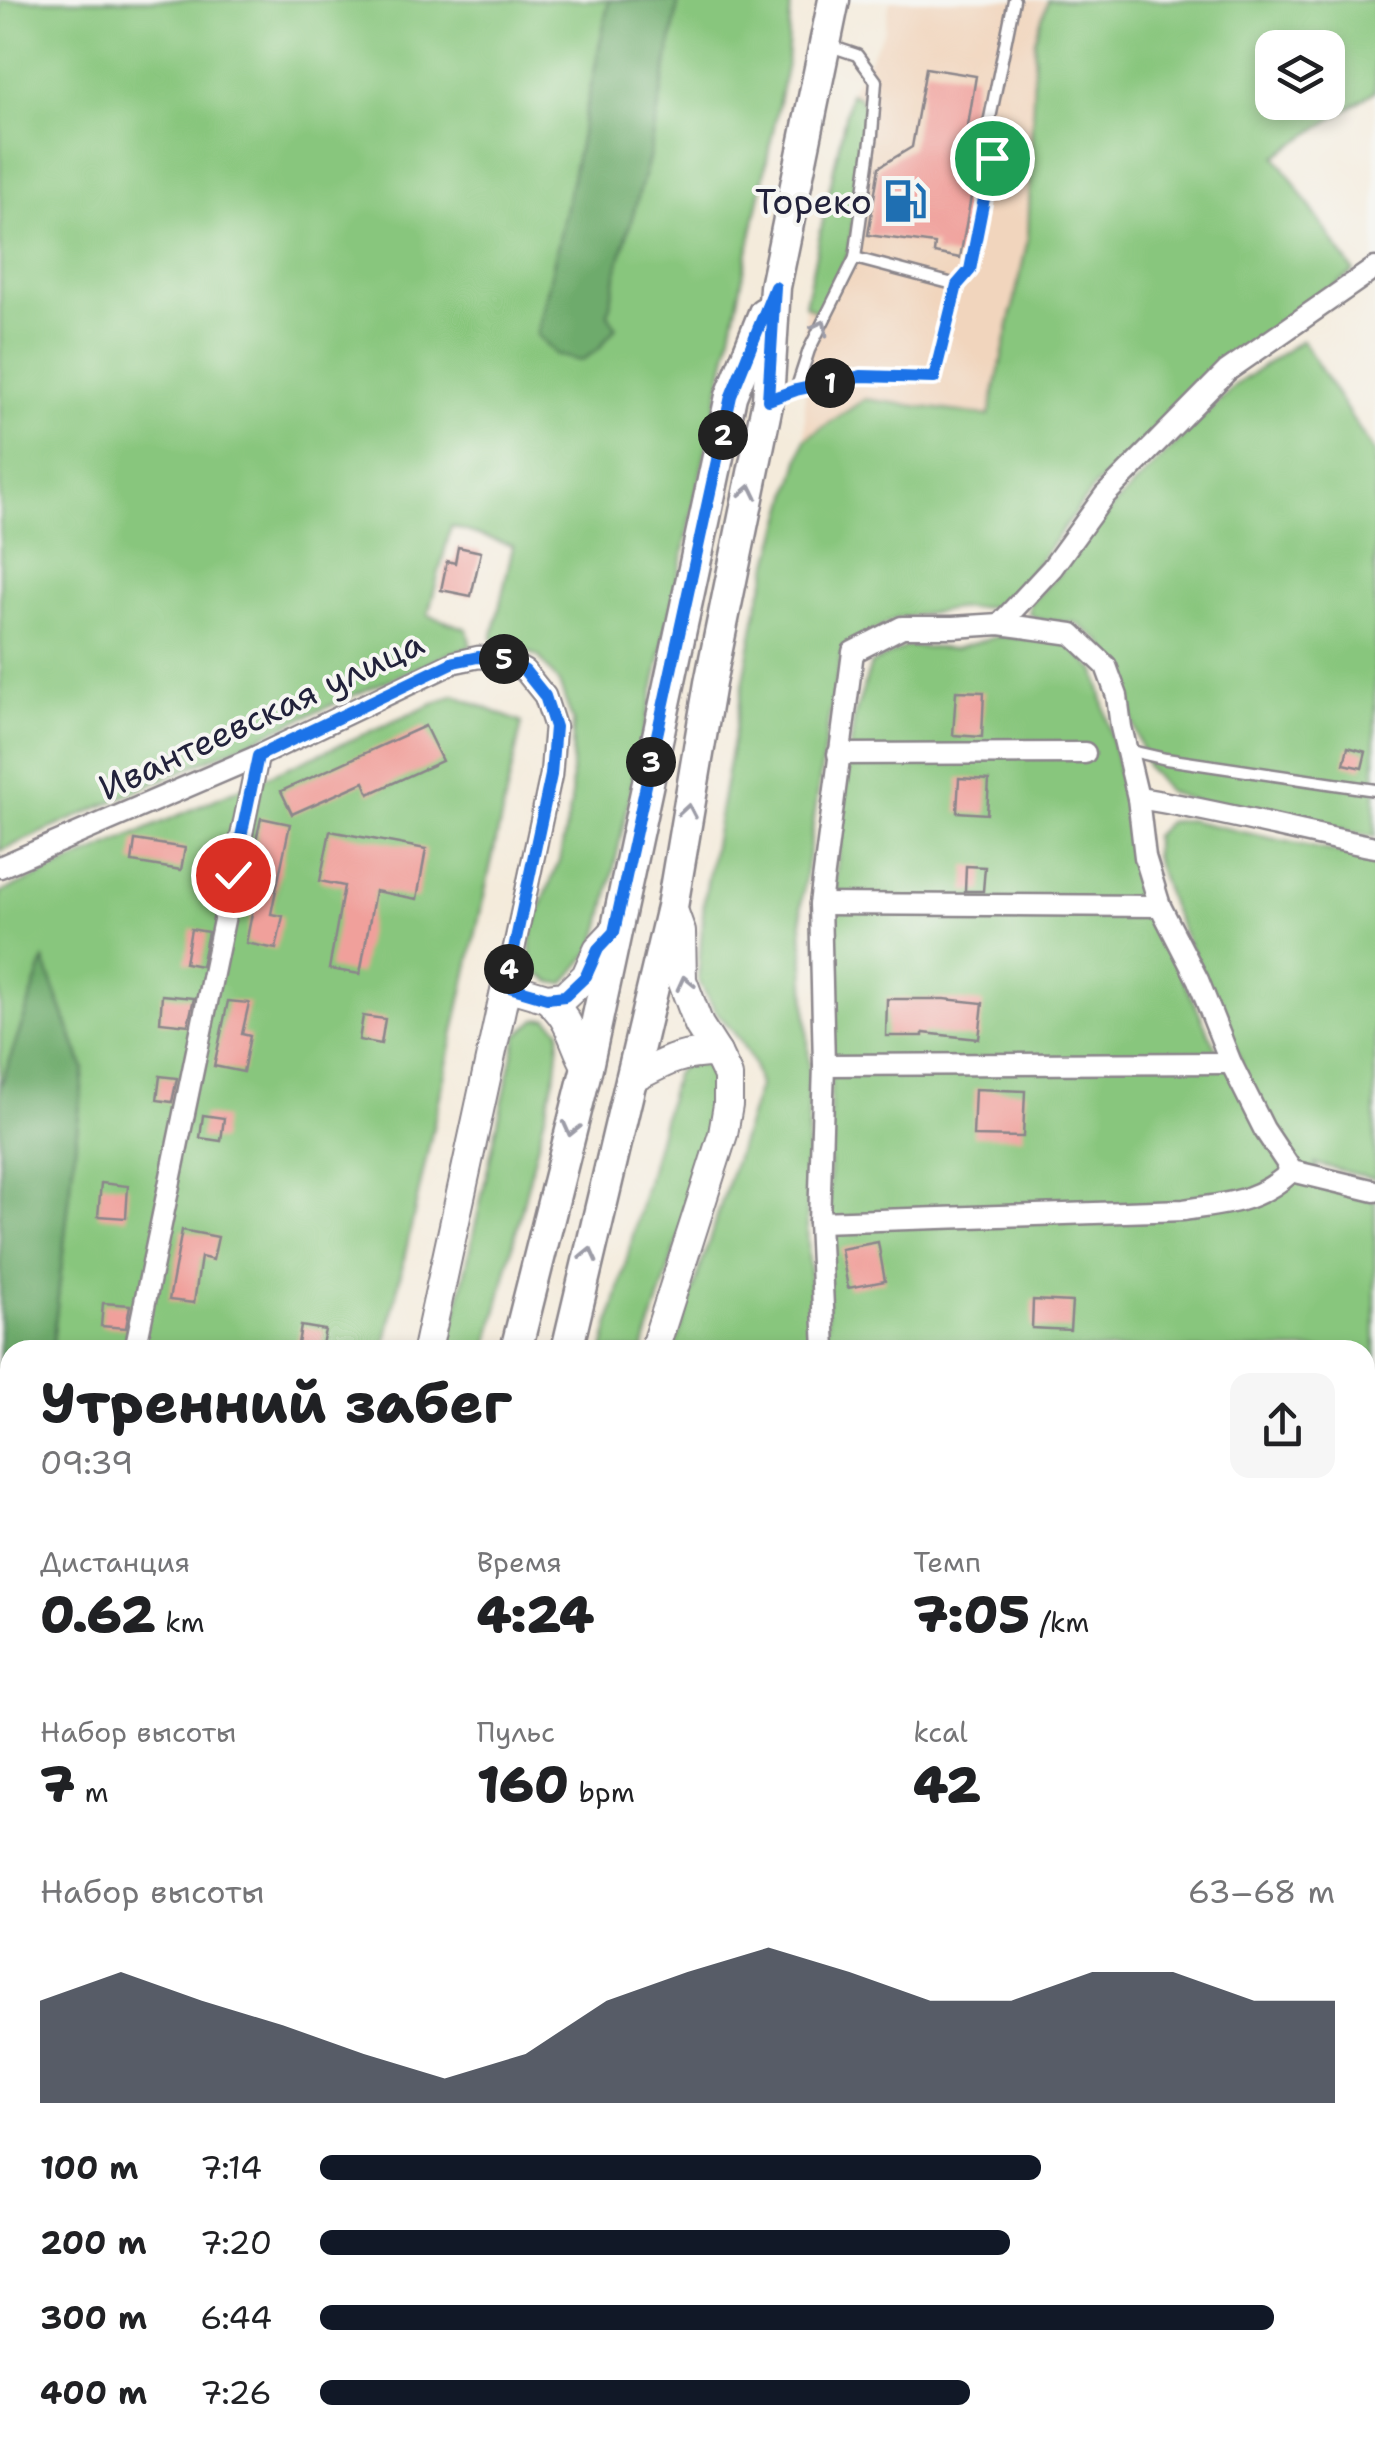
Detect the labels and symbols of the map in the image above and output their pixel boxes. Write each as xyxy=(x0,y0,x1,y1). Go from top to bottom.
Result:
pin xyxy=(950,116,1035,201)
fuel station icon: Тореко xyxy=(881,177,929,225)
place label: Тореко xyxy=(755,178,872,225)
one-way arrow xyxy=(808,320,828,338)
pin: 1 xyxy=(805,358,855,408)
pin: 2 xyxy=(698,410,748,460)
one-way arrow xyxy=(738,484,759,500)
street label: Ивантеевская улица xyxy=(91,619,431,811)
pin: 5 xyxy=(479,634,529,684)
pin: 3 xyxy=(626,737,676,787)
one-way arrow xyxy=(677,803,698,819)
pin xyxy=(191,833,276,918)
pin: 4 xyxy=(484,944,534,994)
one-way arrow xyxy=(676,974,697,991)
one-way arrow xyxy=(562,1120,583,1137)
one-way arrow xyxy=(577,1247,598,1264)

